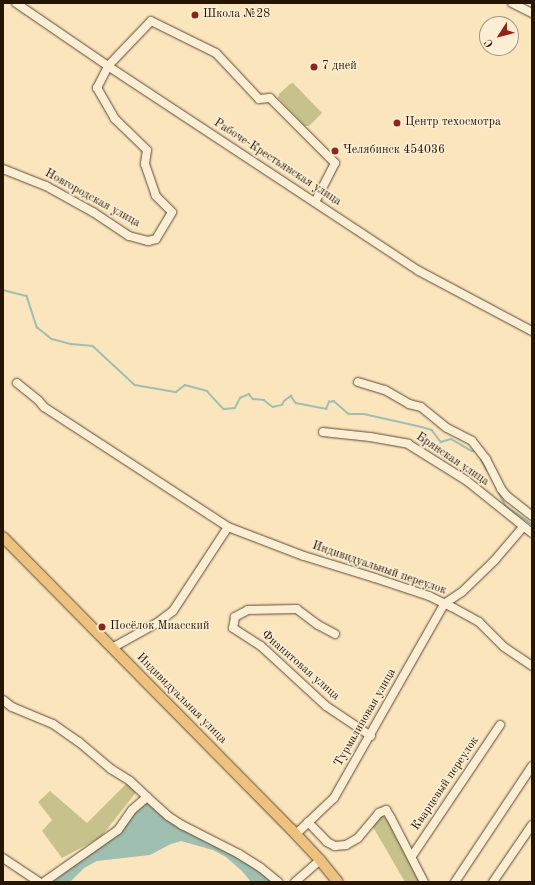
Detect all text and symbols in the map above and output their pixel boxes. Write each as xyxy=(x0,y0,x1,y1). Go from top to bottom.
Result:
place label: Школа №28 xyxy=(203,8,270,22)
marker: Школа №28 xyxy=(190,10,200,20)
north arrow xyxy=(479,16,519,56)
text: С xyxy=(483,37,496,49)
place label: 7 дней xyxy=(322,60,357,74)
marker: 7 дней xyxy=(309,62,319,72)
street label: Рабоче-Крестьянская улица xyxy=(211,116,343,210)
place label: Центр техосмотра xyxy=(405,116,501,130)
marker: Центр техосмотра xyxy=(392,118,402,128)
place label: Челябинск 454036 xyxy=(343,144,445,158)
marker: Челябинск 454036 xyxy=(330,146,340,156)
street label: Новгородская улица xyxy=(42,167,142,231)
street label: Брянская улица xyxy=(413,430,491,490)
street label: Индивидуальный переулок xyxy=(310,539,448,599)
place label: Посёлок Миасский xyxy=(110,620,209,634)
marker: Посёлок Миасский xyxy=(97,622,107,632)
street label: Фианитовая улица xyxy=(258,628,342,704)
street label: Индивидуальная улица xyxy=(133,651,229,747)
street label: Турмалиновая улица xyxy=(332,666,400,770)
street label: Кварцевый переулок xyxy=(409,734,483,834)

